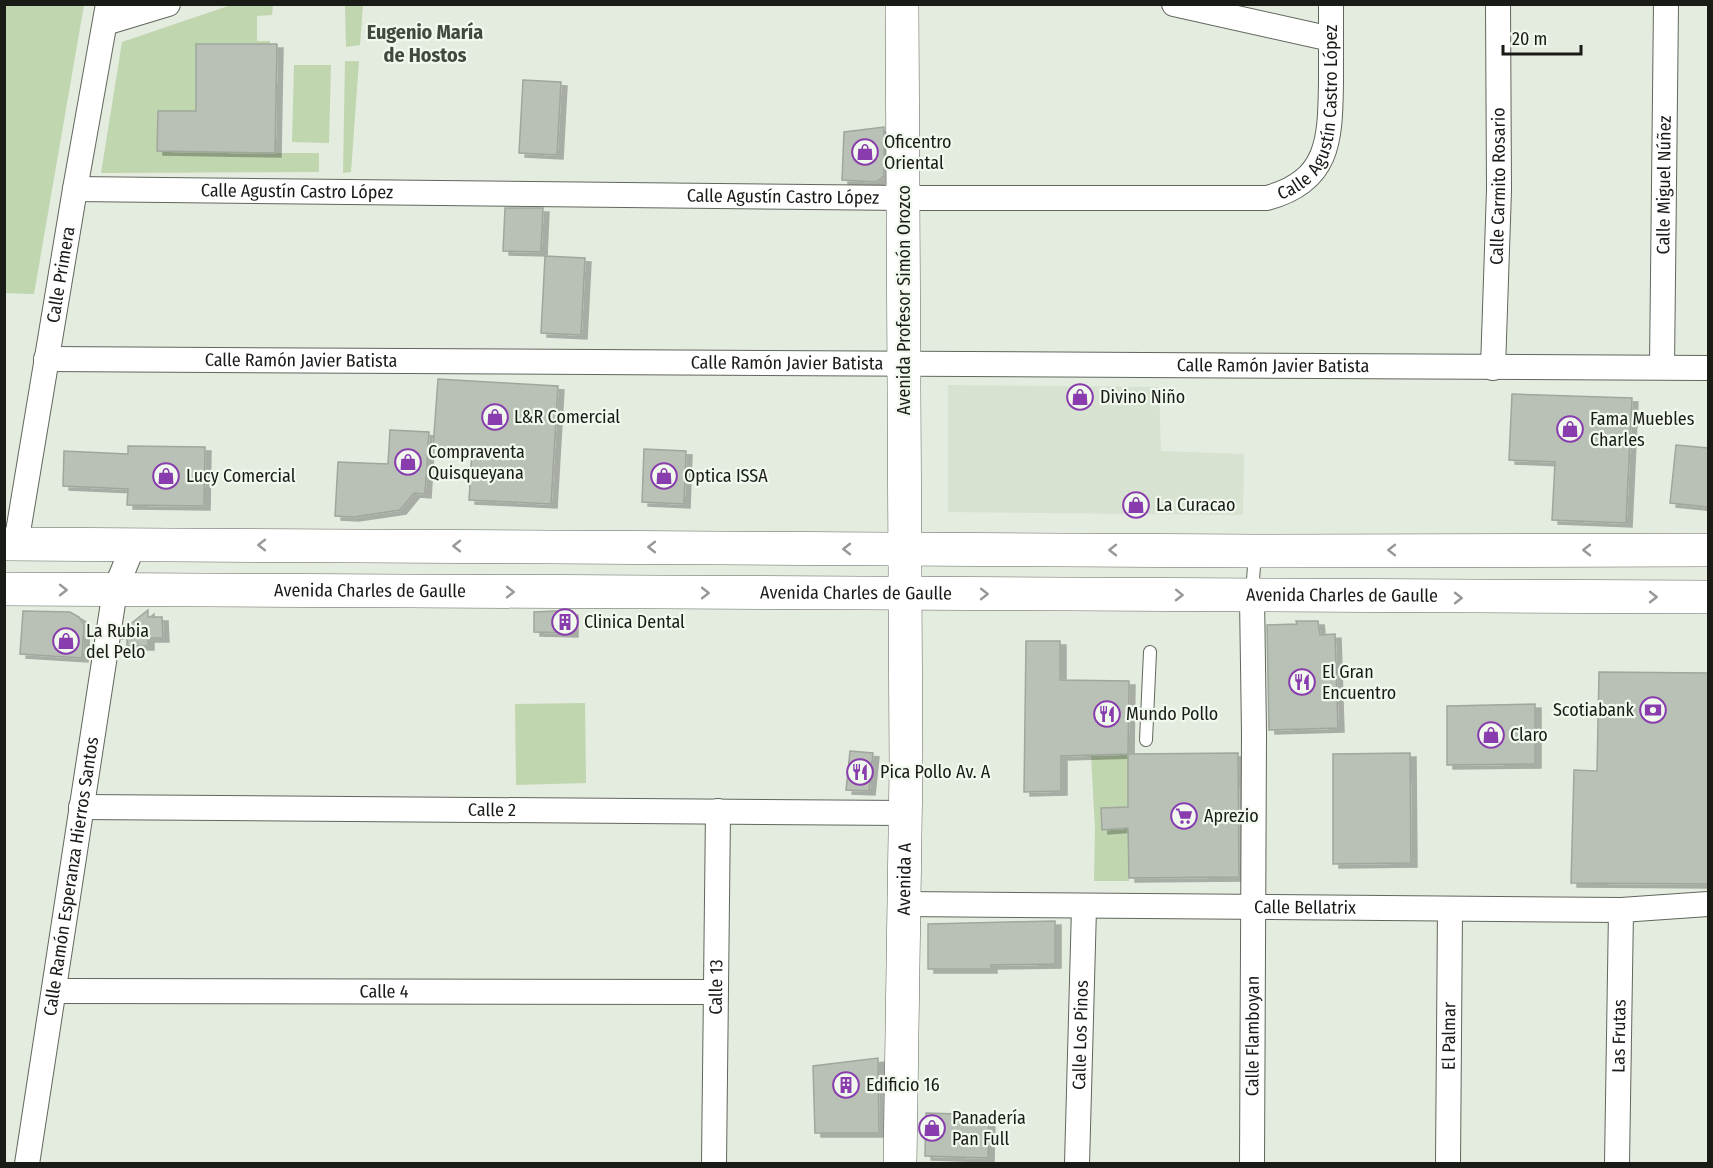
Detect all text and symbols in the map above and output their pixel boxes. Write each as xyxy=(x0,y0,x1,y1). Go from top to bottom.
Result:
scale bar xyxy=(1503,18,1581,56)
district label: Eugenio María de Hostos xyxy=(367,20,483,67)
street label: Calle Agustín Castro López xyxy=(1274,25,1342,205)
text: 20 m xyxy=(1512,28,1547,50)
street label: Calle Carmito Rosario xyxy=(1485,107,1510,265)
street label: Calle Miguel Núñez xyxy=(1652,115,1676,255)
place label: Oficentro Oriental xyxy=(884,131,952,174)
shop icon: Oficentro Oriental xyxy=(850,137,880,167)
street label: Calle Agustín Castro López xyxy=(201,179,393,203)
street label: Calle Agustín Castro López xyxy=(687,185,879,209)
street label: Avenida Profesor Simón Orozco xyxy=(893,185,915,415)
street label: Calle Primera xyxy=(42,225,80,325)
street label: Calle Ramón Javier Batista xyxy=(205,349,398,372)
street label: Calle Ramón Javier Batista xyxy=(691,351,884,375)
street label: Calle Ramón Javier Batista xyxy=(1177,354,1370,377)
shop icon: Divino Niño xyxy=(1065,382,1095,412)
place label: Divino Niño xyxy=(1100,386,1185,408)
shop icon: L&R Comercial xyxy=(480,402,510,432)
place label: L&R Comercial xyxy=(514,406,620,428)
place label: Fama Muebles Charles xyxy=(1590,408,1695,451)
shop icon: Fama Muebles Charles xyxy=(1555,414,1585,444)
place label: Compraventa Quisqueyana xyxy=(428,441,525,484)
shop icon: Compraventa Quisqueyana xyxy=(393,447,423,477)
shop icon: Lucy Comercial xyxy=(151,461,181,491)
shop icon: Optica ISSA xyxy=(649,461,679,491)
place label: Lucy Comercial xyxy=(186,465,296,487)
place label: Optica ISSA xyxy=(684,465,768,487)
shop icon: La Curacao xyxy=(1121,490,1151,520)
place label: La Curacao xyxy=(1156,494,1236,516)
one-way arrow xyxy=(257,539,266,551)
one-way arrow xyxy=(452,540,461,552)
one-way arrow xyxy=(647,541,656,553)
one-way arrow xyxy=(842,543,851,555)
one-way arrow xyxy=(1109,544,1118,556)
one-way arrow xyxy=(1388,544,1397,557)
one-way arrow xyxy=(1583,544,1592,556)
street label: Avenida Charles de Gaulle xyxy=(274,579,466,602)
street label: Avenida Charles de Gaulle xyxy=(760,582,952,604)
one-way arrow xyxy=(58,583,67,596)
street label: Avenida Charles de Gaulle xyxy=(1246,584,1438,607)
one-way arrow xyxy=(505,586,514,598)
one-way arrow xyxy=(700,587,709,599)
one-way arrow xyxy=(979,588,988,600)
one-way arrow xyxy=(1174,589,1183,601)
one-way arrow xyxy=(1648,591,1657,604)
one-way arrow xyxy=(1453,592,1462,604)
building icon: Clinica Dental xyxy=(550,607,580,637)
place label: Clinica Dental xyxy=(584,611,685,633)
place label: La Rubia del Pelo xyxy=(86,620,149,663)
shop icon: La Rubia del Pelo xyxy=(51,626,81,656)
place label: El Gran Encuentro xyxy=(1322,661,1396,704)
restaurant icon: El Gran Encuentro xyxy=(1287,667,1317,697)
bank icon: Scotiabank xyxy=(1638,695,1668,725)
restaurant icon: Mundo Pollo xyxy=(1092,699,1122,729)
place label: Scotiabank xyxy=(1553,699,1635,721)
place label: Mundo Pollo xyxy=(1126,703,1218,725)
shop icon: Claro xyxy=(1476,720,1506,750)
place label: Claro xyxy=(1510,724,1548,746)
street label: Calle Ramón Esperanza Hierros Santos xyxy=(39,735,103,1017)
restaurant icon: Pica Pollo Av. A xyxy=(845,757,875,787)
place label: Pica Pollo Av. A xyxy=(880,761,991,783)
street label: Calle 2 xyxy=(468,799,516,821)
supermarket icon: Aprezio xyxy=(1169,801,1199,831)
place label: Aprezio xyxy=(1204,805,1259,827)
street label: Avenida A xyxy=(893,842,916,915)
street label: Calle Bellatrix xyxy=(1254,896,1356,919)
street label: Calle 13 xyxy=(705,959,727,1015)
street label: Calle Flamboyan xyxy=(1241,976,1264,1096)
street label: Calle 4 xyxy=(360,980,409,1003)
street label: Calle Los Pinos xyxy=(1068,980,1093,1090)
street label: Las Frutas xyxy=(1607,999,1631,1073)
street label: El Palmar xyxy=(1438,1001,1460,1070)
building icon: Edificio 16 xyxy=(831,1070,861,1100)
place label: Edificio 16 xyxy=(866,1074,940,1096)
place label: Panadería Pan Full xyxy=(952,1107,1026,1150)
shop icon: Panadería Pan Full xyxy=(917,1113,947,1143)

